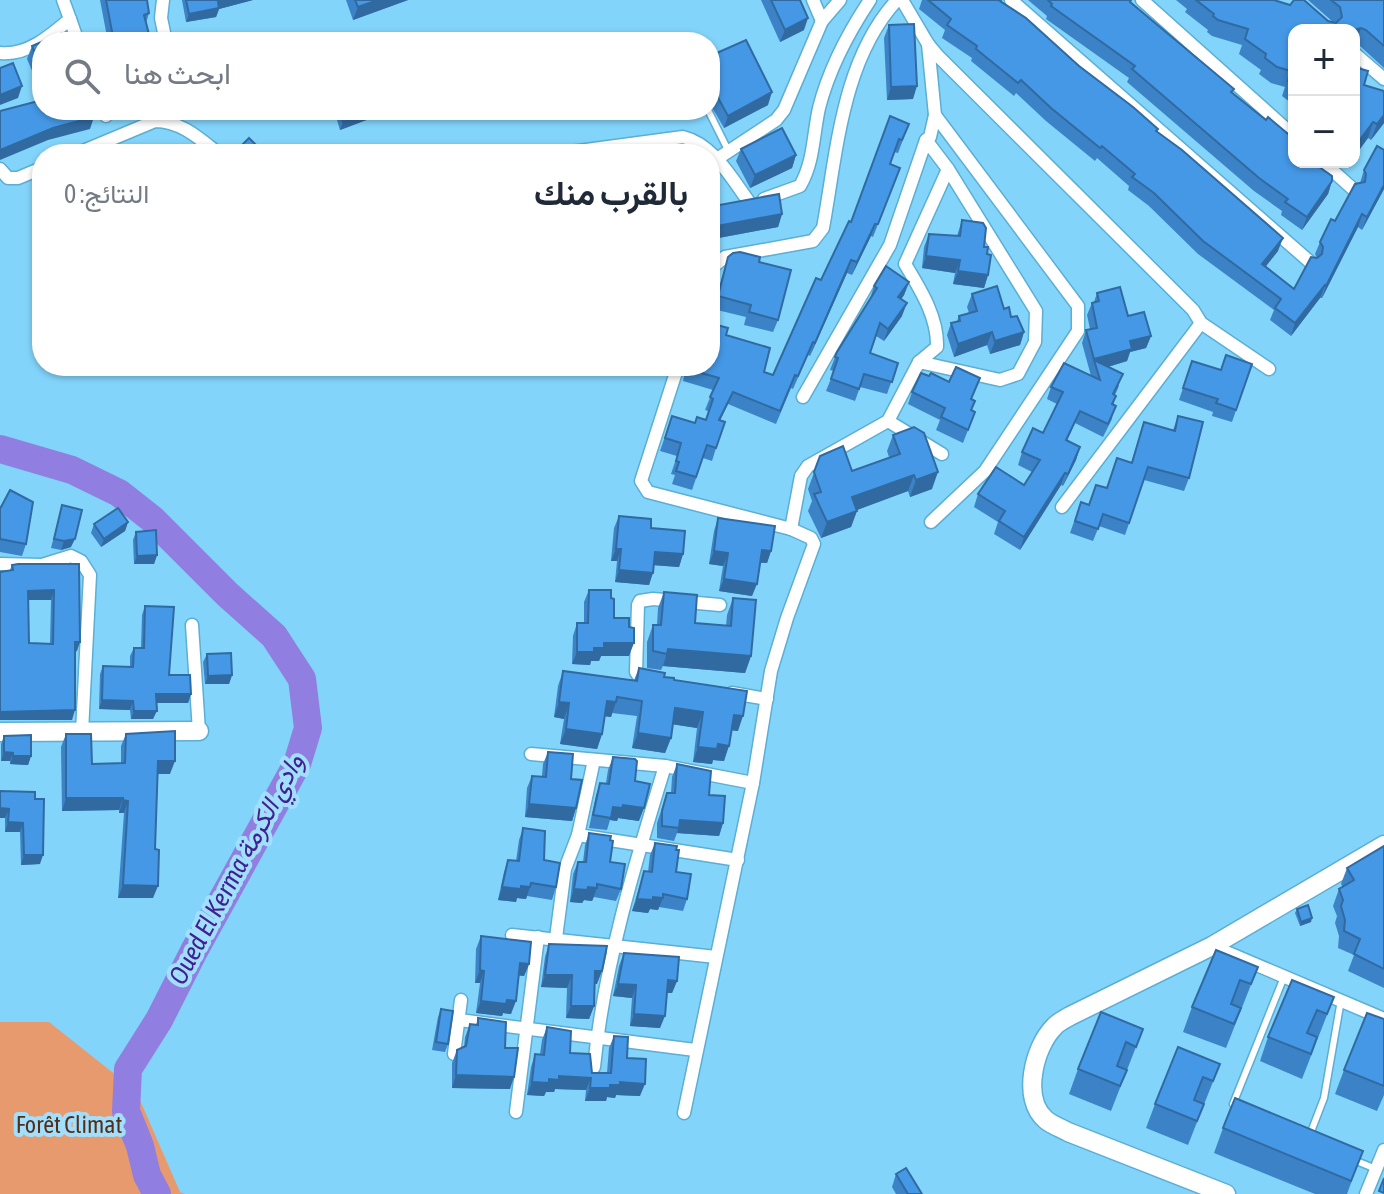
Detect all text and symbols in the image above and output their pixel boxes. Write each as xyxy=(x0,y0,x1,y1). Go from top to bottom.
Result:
map controls xyxy=(1288,24,1360,168)
button: + xyxy=(1288,24,1360,96)
search box xyxy=(32,32,720,120)
icon: search xyxy=(60,54,104,98)
text: ابحث هنا xyxy=(124,56,231,90)
button: − xyxy=(1288,96,1360,168)
text: بالقرب منك xyxy=(534,173,688,212)
text: النتائج: 0 xyxy=(64,179,149,209)
water label: Oued El Kerma وادي الكرمة xyxy=(163,748,315,992)
park label: Forêt Climat xyxy=(16,1111,122,1138)

